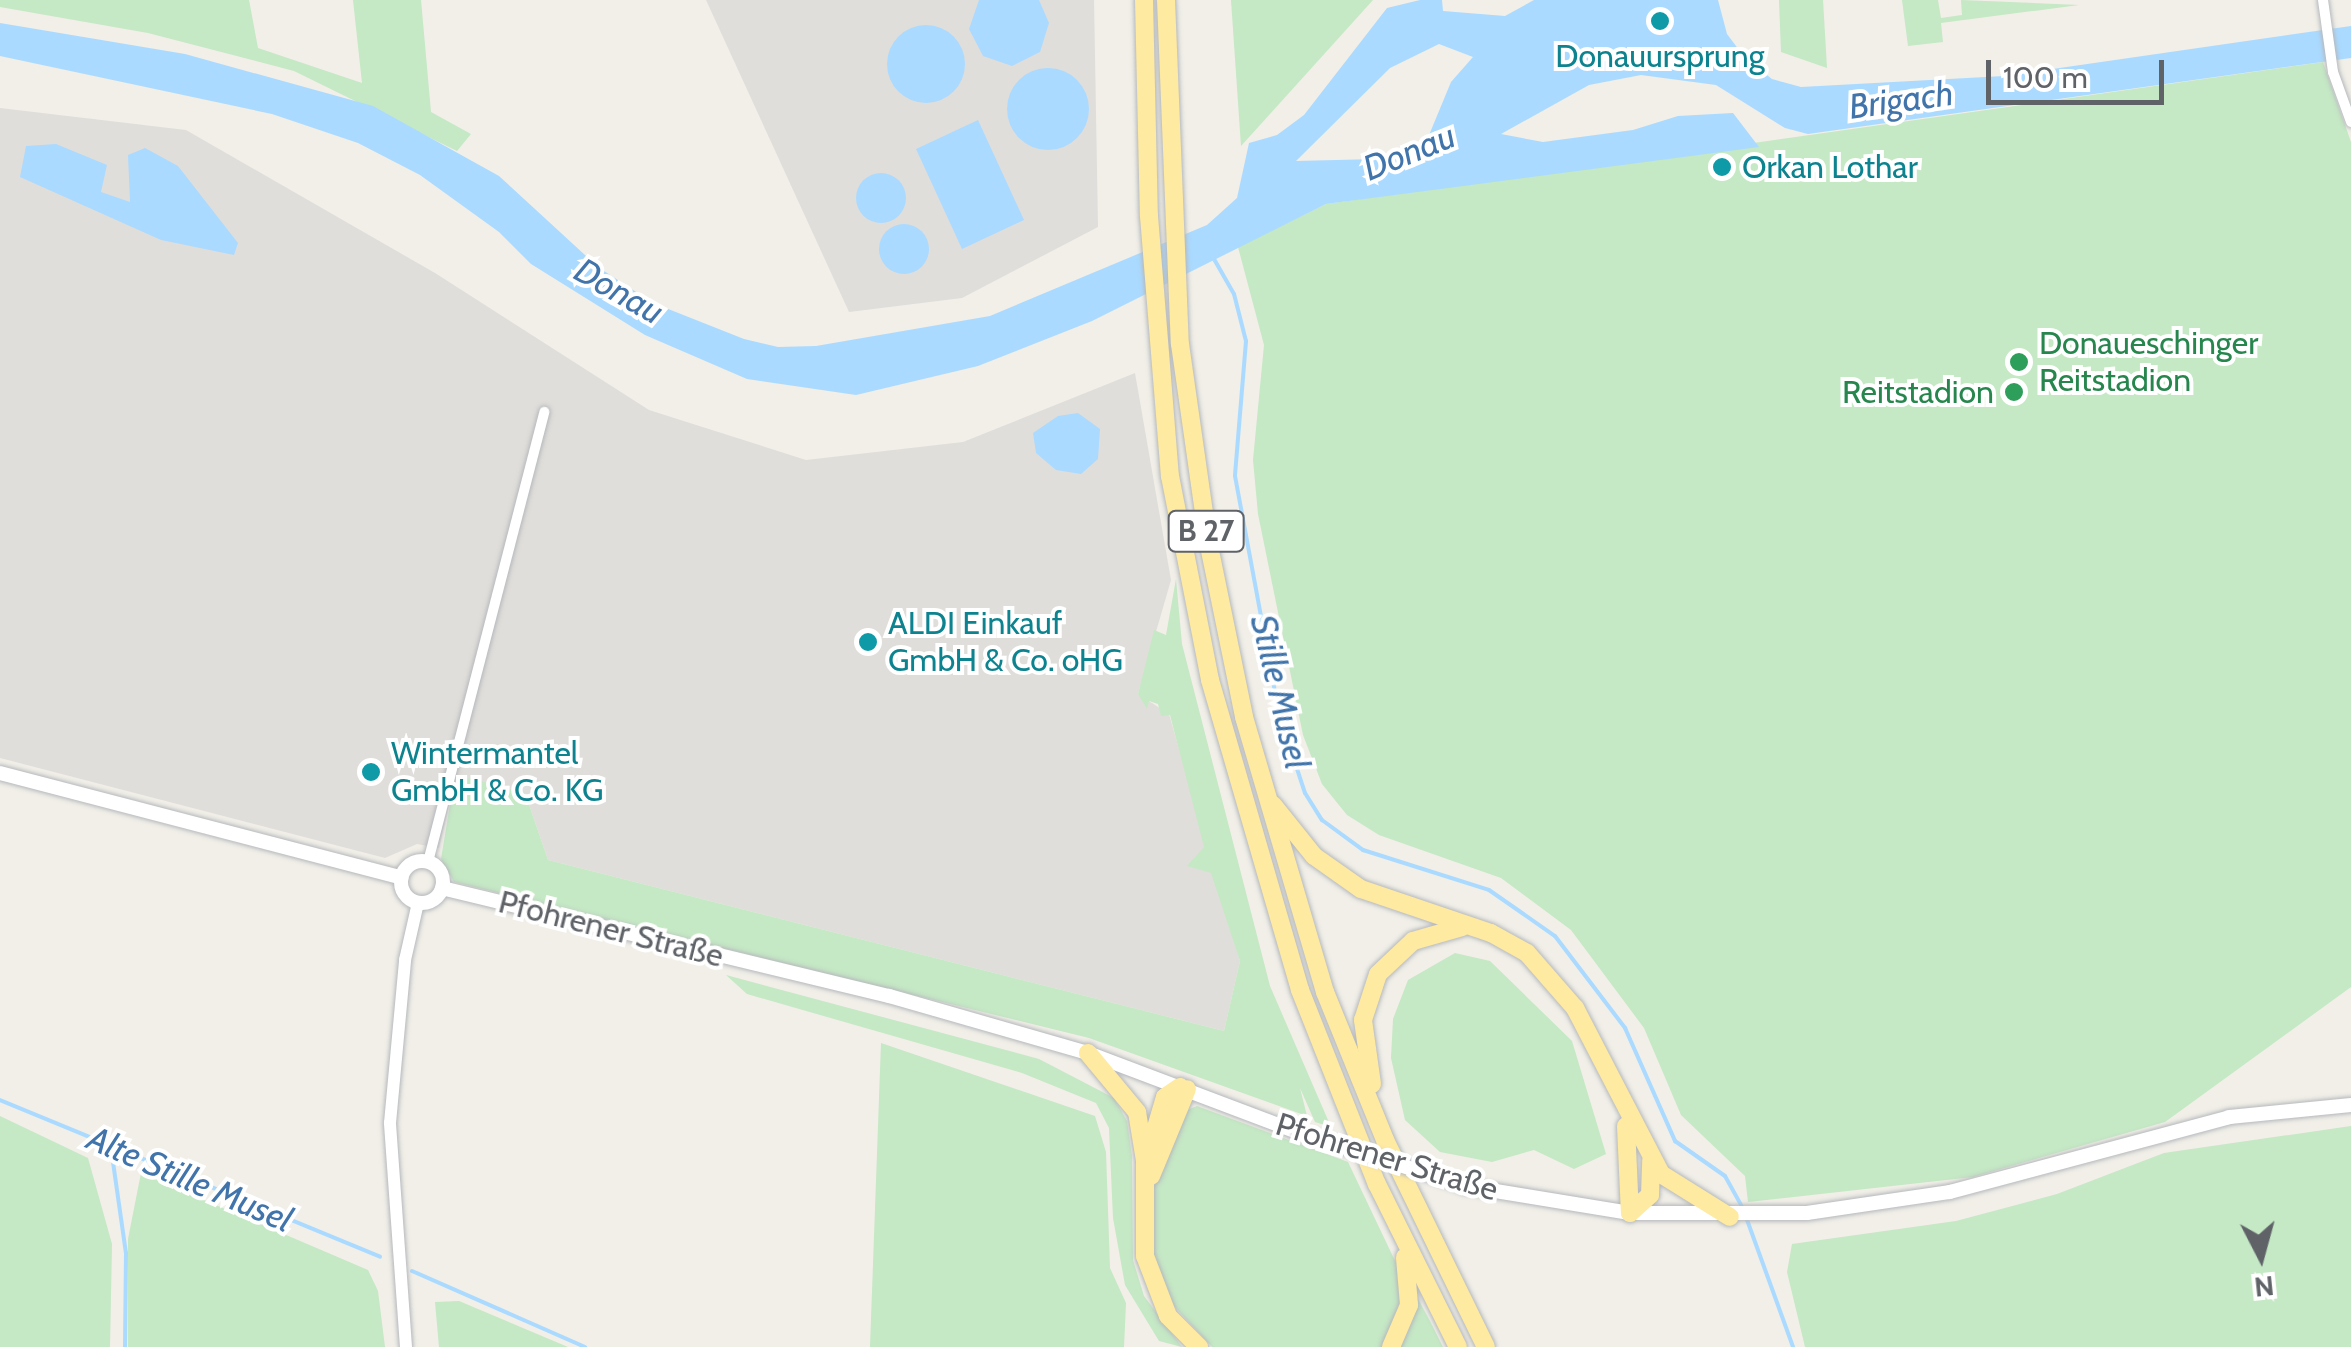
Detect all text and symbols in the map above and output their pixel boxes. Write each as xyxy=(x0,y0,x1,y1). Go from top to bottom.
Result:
marker: Donauursprung xyxy=(1649,10,1671,32)
place label: Donauursprung xyxy=(1555,37,1765,75)
scale bar xyxy=(1991,40,2168,102)
text: 100 m xyxy=(2003,59,2088,96)
water label: Brigach xyxy=(1846,72,1956,128)
water label: Donau xyxy=(1357,115,1461,189)
place label: Orkan Lothar xyxy=(1742,148,1918,186)
marker: Orkan Lothar xyxy=(1711,156,1733,178)
water label: Donau xyxy=(567,249,671,333)
place label: Donaueschinger Reitstadion xyxy=(2039,325,2258,400)
marker: Donaueschinger Reitstadion xyxy=(2008,351,2030,373)
place label: Reitstadion xyxy=(1842,373,1994,411)
marker: Reitstadion xyxy=(2003,381,2025,403)
road number: B 27 xyxy=(1166,506,1246,556)
place label: ALDI Einkauf GmbH & Co. oHG xyxy=(888,605,1123,680)
water label: Stille Musel xyxy=(1242,611,1318,773)
marker: ALDI Einkauf GmbH & Co. oHG xyxy=(857,631,879,653)
place label: Wintermantel GmbH & Co. KG xyxy=(391,735,604,810)
marker: Wintermantel GmbH & Co. KG xyxy=(360,761,382,783)
street label: Pfohrener Straße xyxy=(495,883,727,975)
street label: Pfohrener Straße xyxy=(1271,1105,1503,1209)
water label: Alte Stille Musel xyxy=(81,1117,299,1241)
north arrow xyxy=(2211,1207,2311,1307)
text: N xyxy=(2253,1269,2276,1305)

